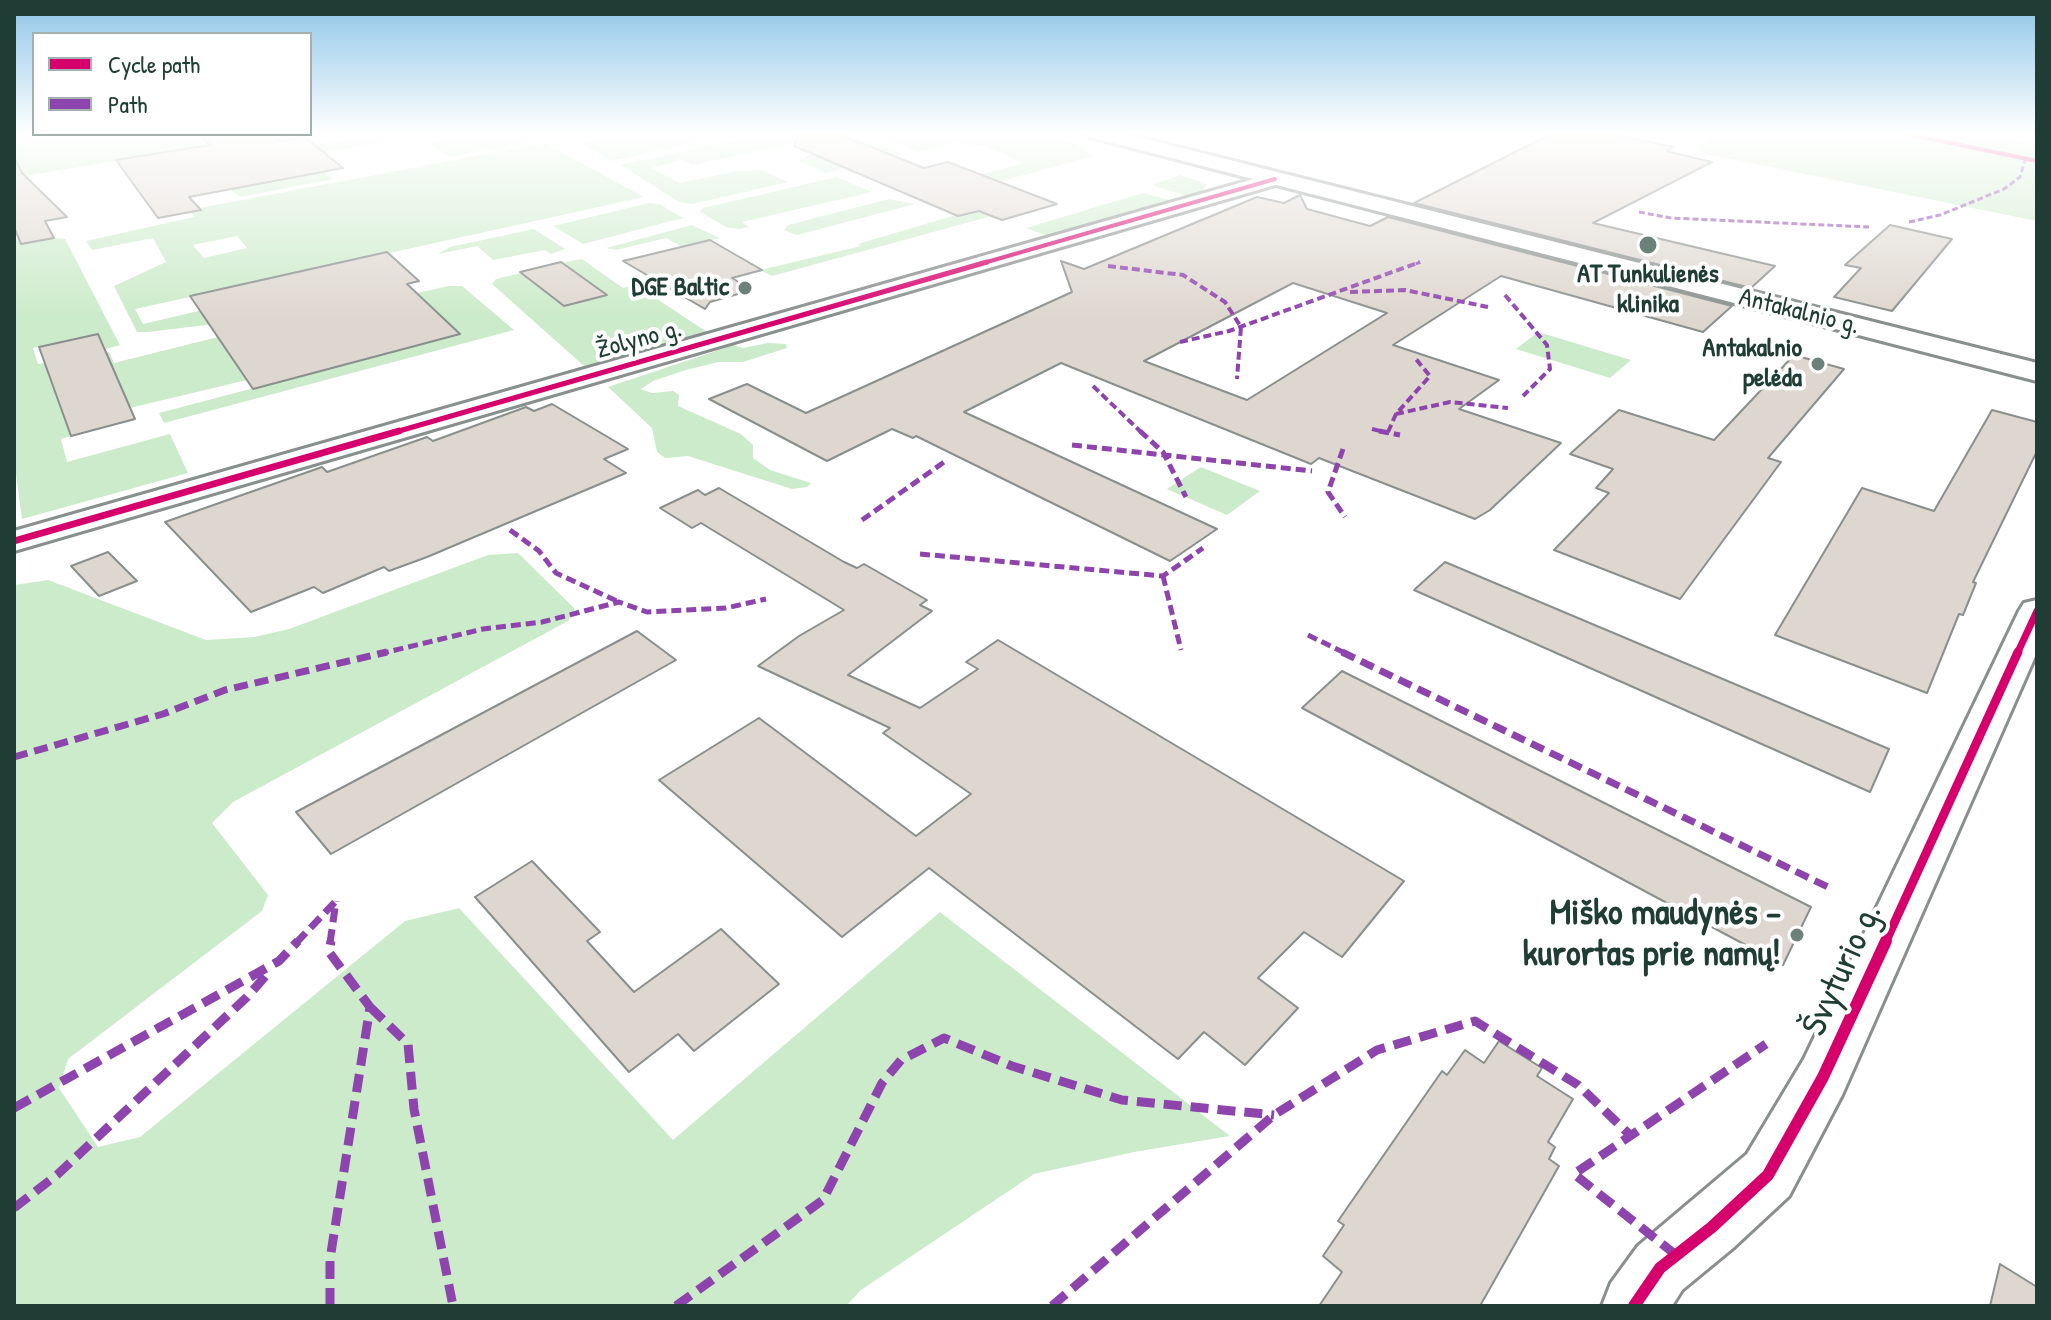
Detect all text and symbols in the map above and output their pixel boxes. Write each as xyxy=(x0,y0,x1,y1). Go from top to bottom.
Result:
legend xyxy=(32,32,312,136)
text: Cycle path xyxy=(108,48,200,80)
text: Path xyxy=(108,88,147,120)
marker: AT Tunkulienės klinika xyxy=(1637,234,1659,256)
place label: AT Tunkulienės klinika xyxy=(1577,259,1719,320)
place label: DGE Baltic xyxy=(632,272,729,304)
marker: DGE Baltic xyxy=(736,279,754,297)
street label: Antakalnio g. xyxy=(1736,282,1862,342)
street label: Žolyno g. xyxy=(593,314,685,366)
place label: Antakalnio pelėda xyxy=(1702,333,1802,394)
marker: Antakalnio pelėda xyxy=(1809,355,1827,373)
place label: Miško maudynės – kurortas prie namų! xyxy=(1523,892,1781,977)
street label: Švyturio g. xyxy=(1794,897,1892,1043)
marker: Miško maudynės – kurortas prie namų! xyxy=(1788,926,1806,944)

